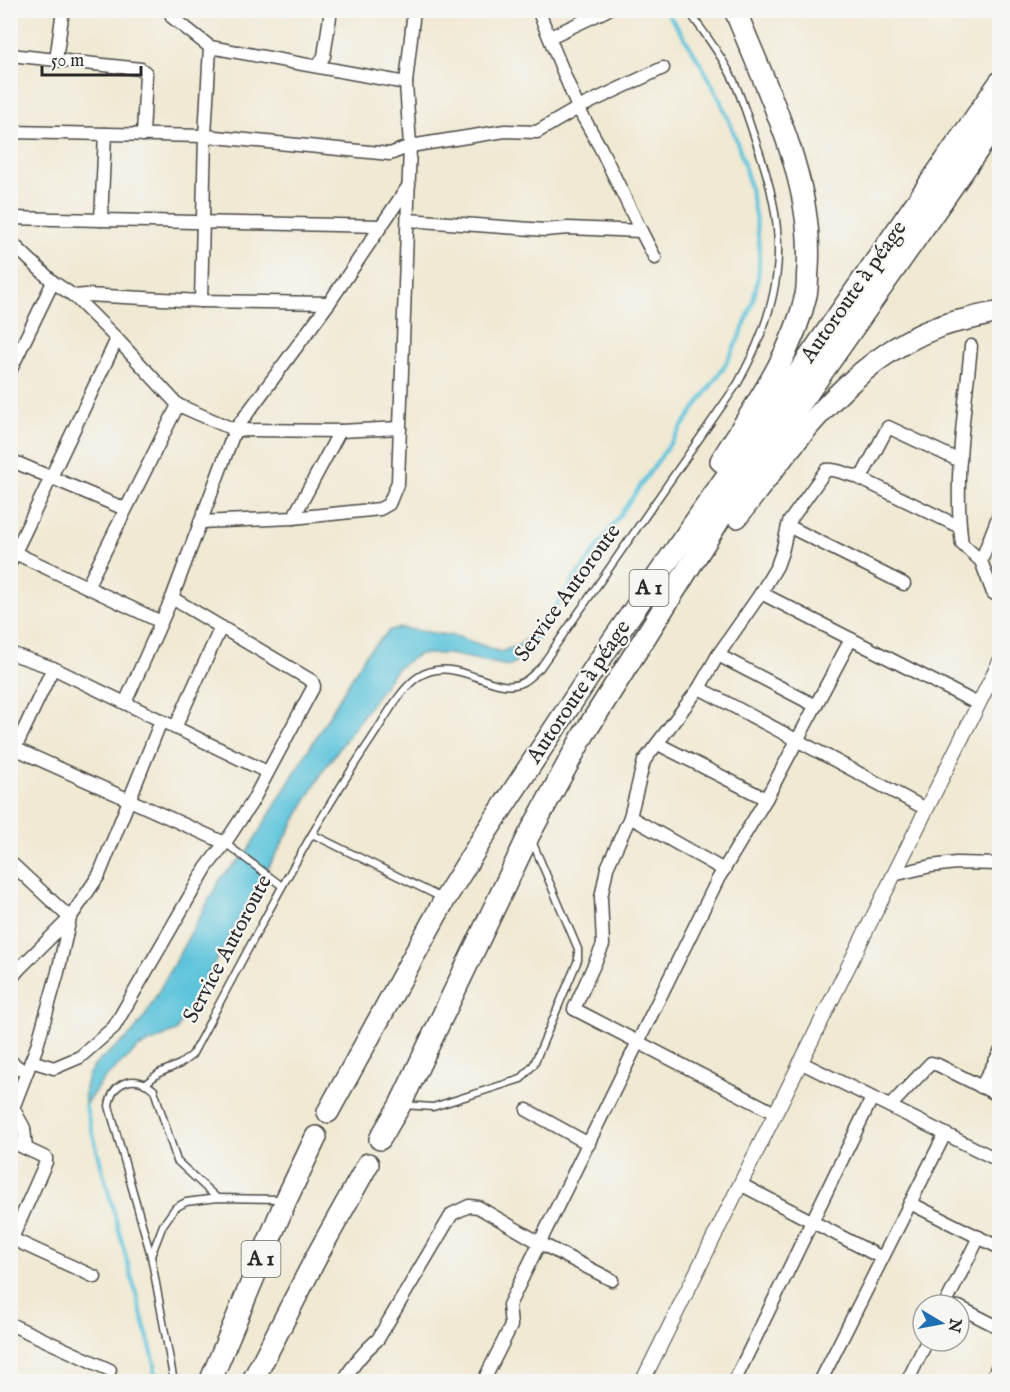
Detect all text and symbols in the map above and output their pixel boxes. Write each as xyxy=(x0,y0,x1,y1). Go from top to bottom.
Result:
scale bar xyxy=(42,39,141,77)
text: 50 m xyxy=(51,50,84,73)
street label: Autoroute à péage xyxy=(794,216,913,369)
street label: Service Autoroute xyxy=(509,518,627,668)
road number: A 1 xyxy=(630,570,668,606)
street label: Autoroute à péage xyxy=(520,615,637,770)
street label: Service Autoroute xyxy=(177,870,279,1028)
road number: A 1 xyxy=(242,1241,280,1277)
north arrow xyxy=(911,1293,971,1353)
text: N xyxy=(943,1316,965,1334)

